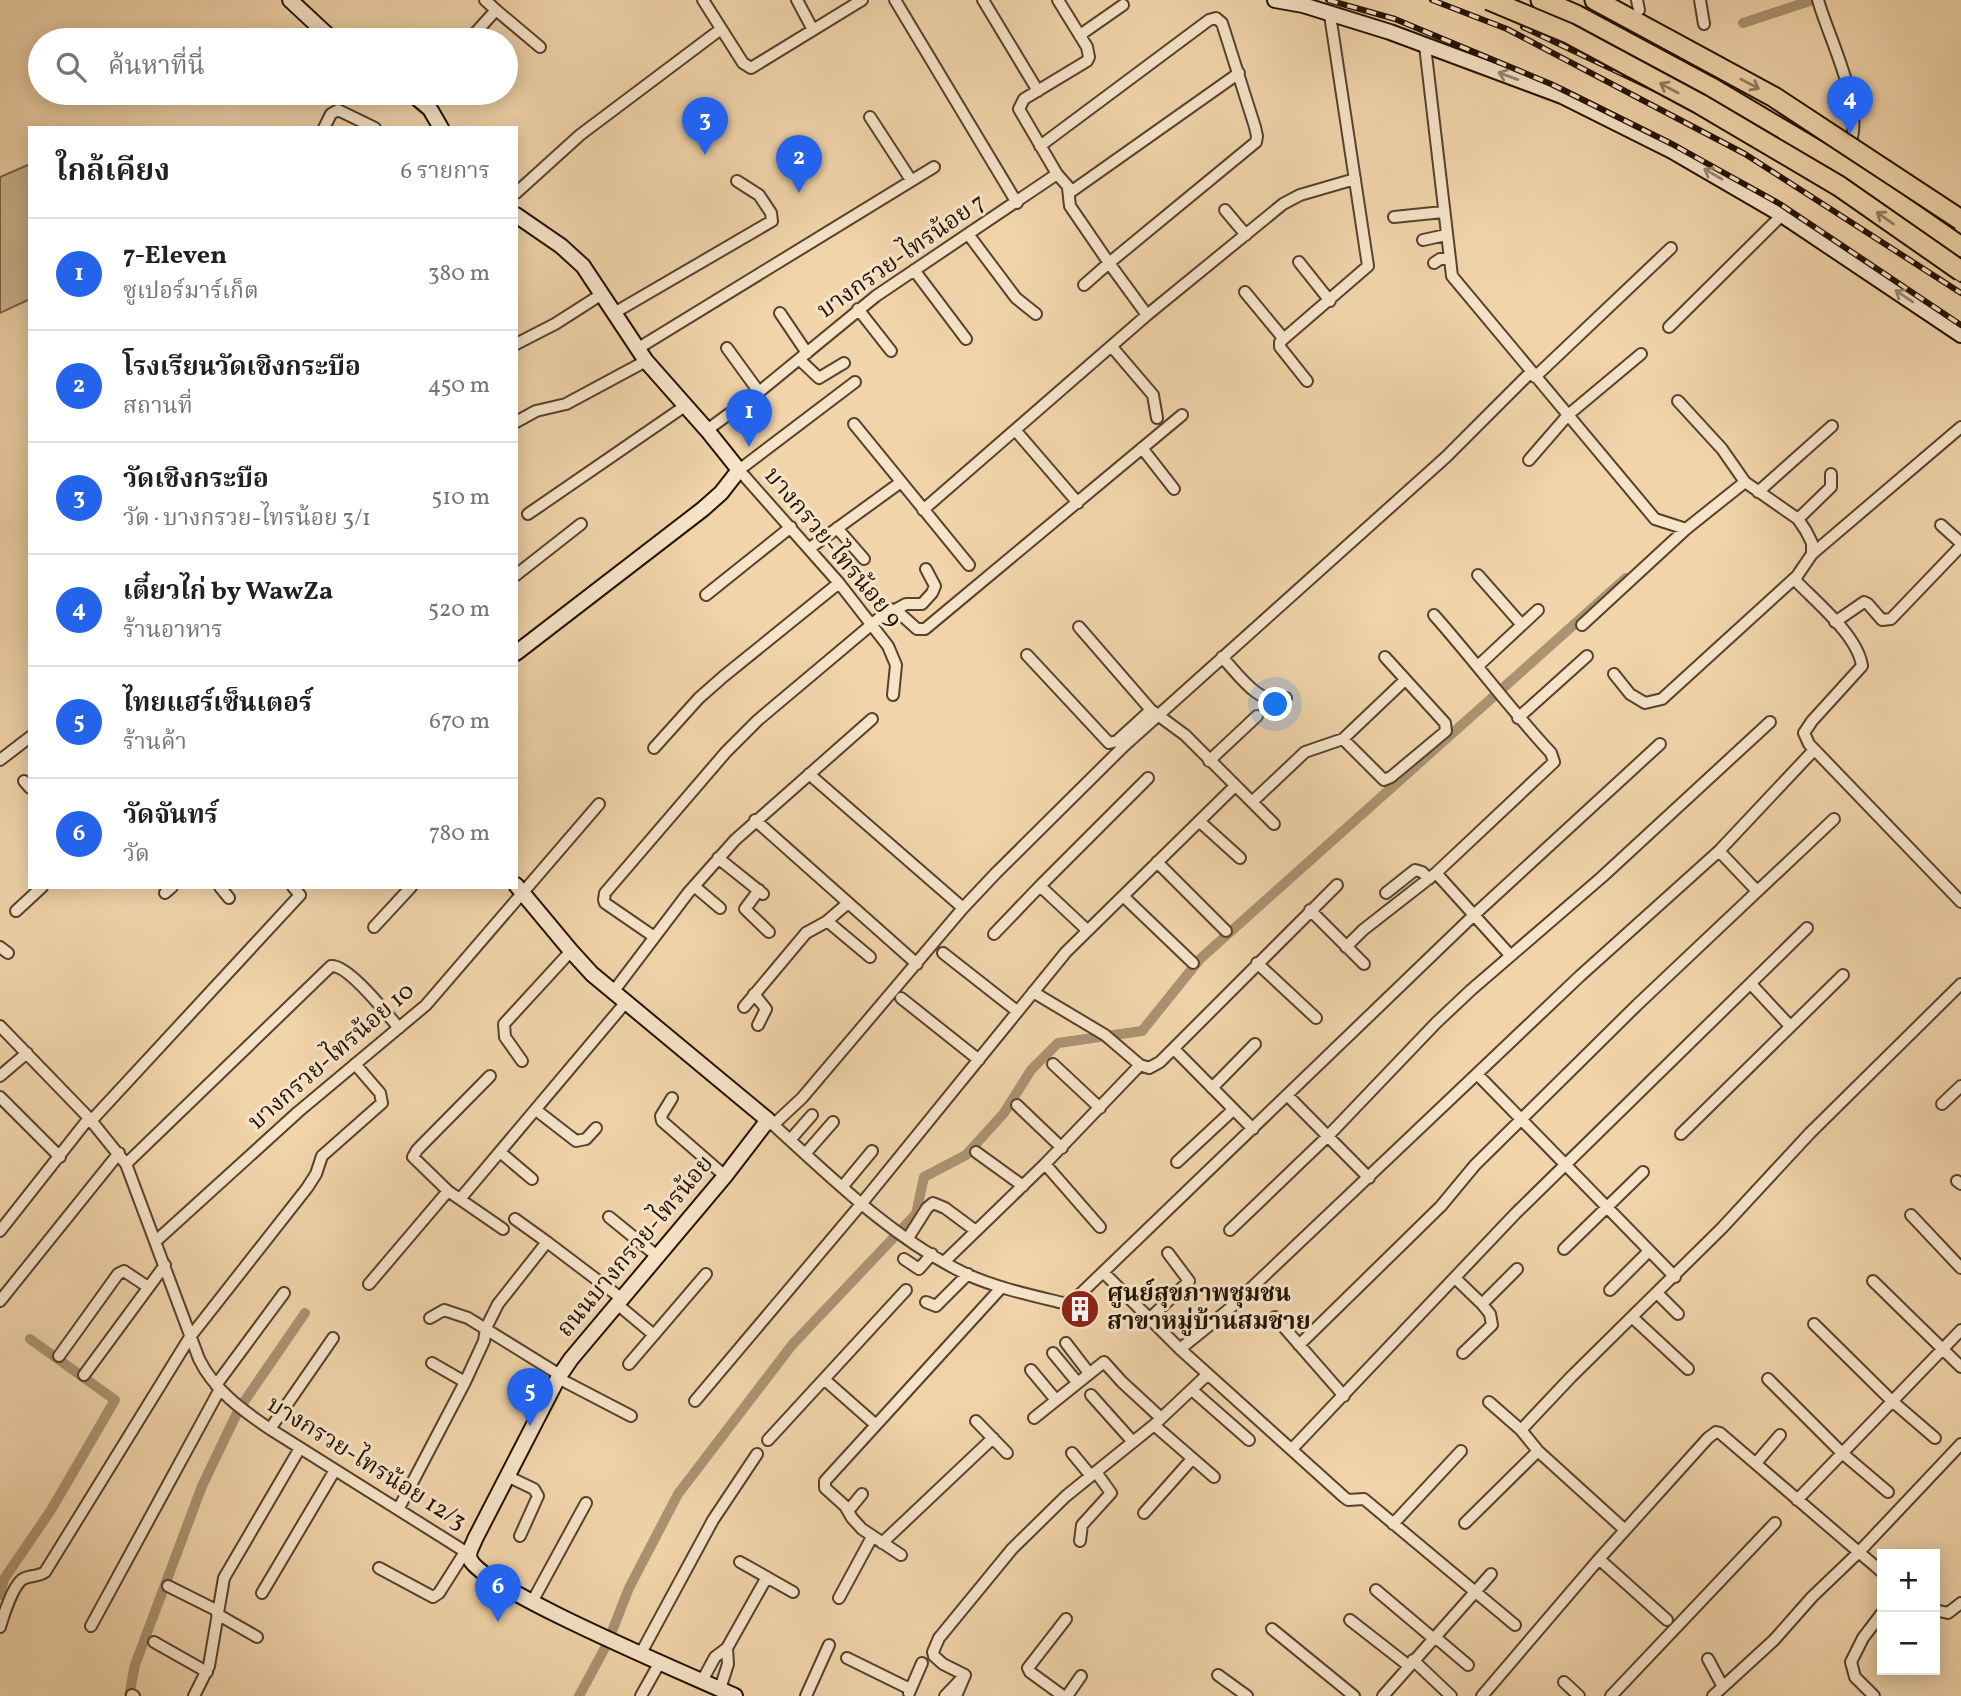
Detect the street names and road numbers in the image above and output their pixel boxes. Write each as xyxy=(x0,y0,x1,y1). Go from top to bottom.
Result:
street label: บางกรวย-ไทรน้อย 7 xyxy=(809,184,993,328)
street label: บางกรวย-ไทรน้อย 9 xyxy=(755,459,911,635)
street label: บางกรวย-ไทรน้อย 10 xyxy=(239,973,423,1139)
street label: ถนนบางกรวย-ไทรน้อย xyxy=(547,1147,722,1345)
street label: บางกรวย-ไทรน้อย 12/3 xyxy=(260,1386,474,1539)

